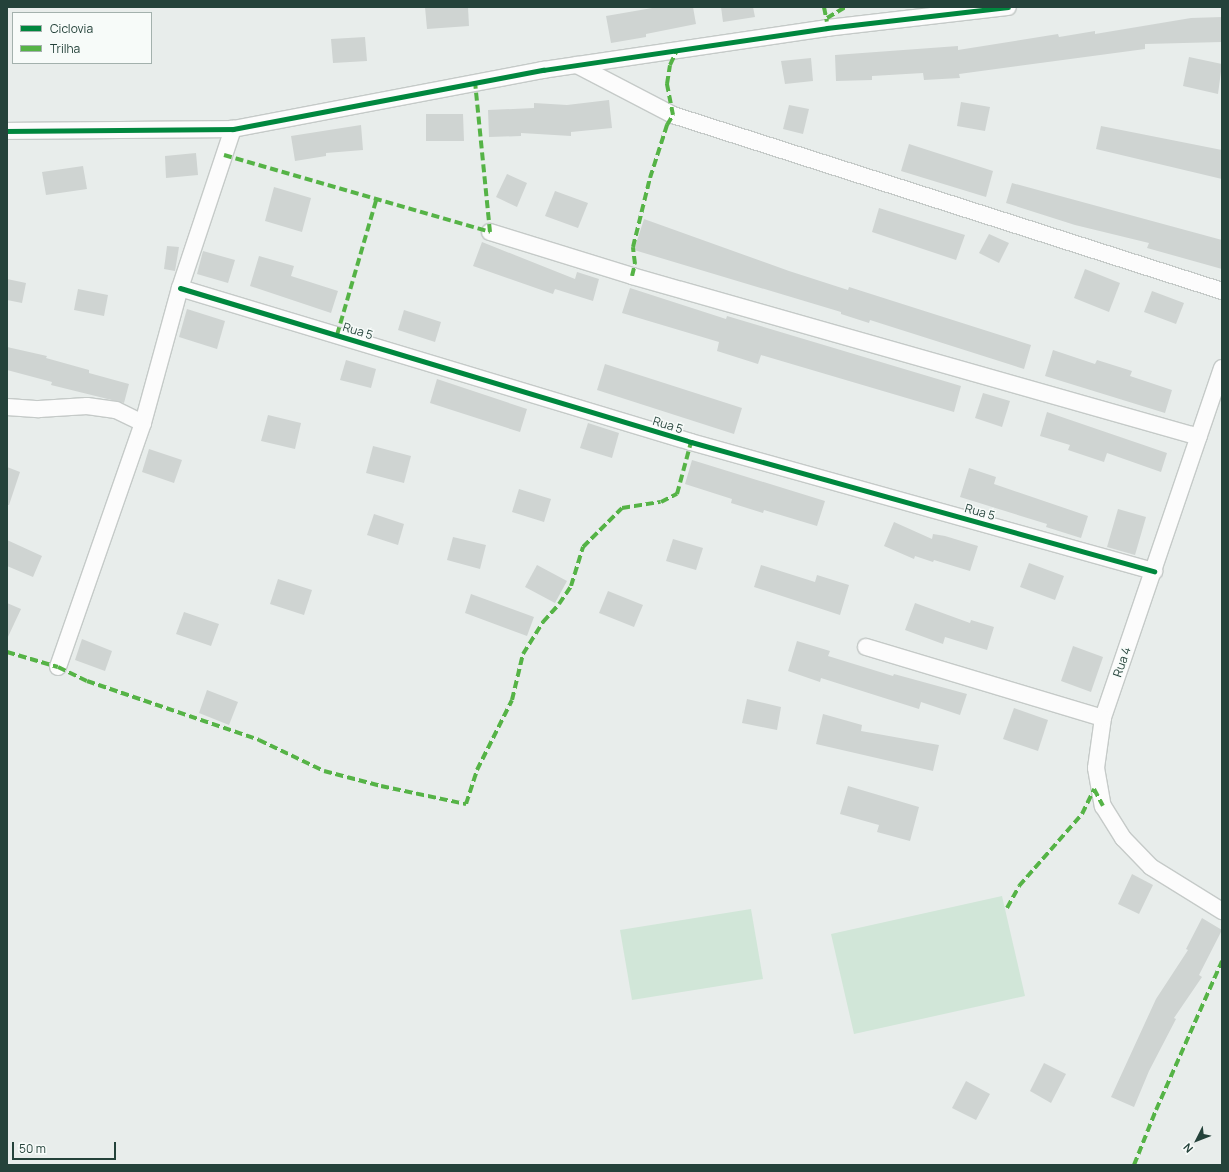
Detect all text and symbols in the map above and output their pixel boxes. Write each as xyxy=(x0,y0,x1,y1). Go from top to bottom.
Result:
legend xyxy=(12,12,152,64)
text: Ciclovia xyxy=(50,20,93,37)
text: Trilha xyxy=(50,40,80,57)
street label: Rua 5 xyxy=(341,320,375,342)
street label: Rua 5 xyxy=(651,414,685,436)
street label: Rua 5 xyxy=(963,501,997,523)
street label: Rua 4 xyxy=(1110,645,1134,679)
north arrow xyxy=(1177,1120,1217,1160)
scale bar xyxy=(14,1134,118,1160)
text: 50 m xyxy=(19,1140,46,1157)
text: N xyxy=(1179,1140,1196,1156)

